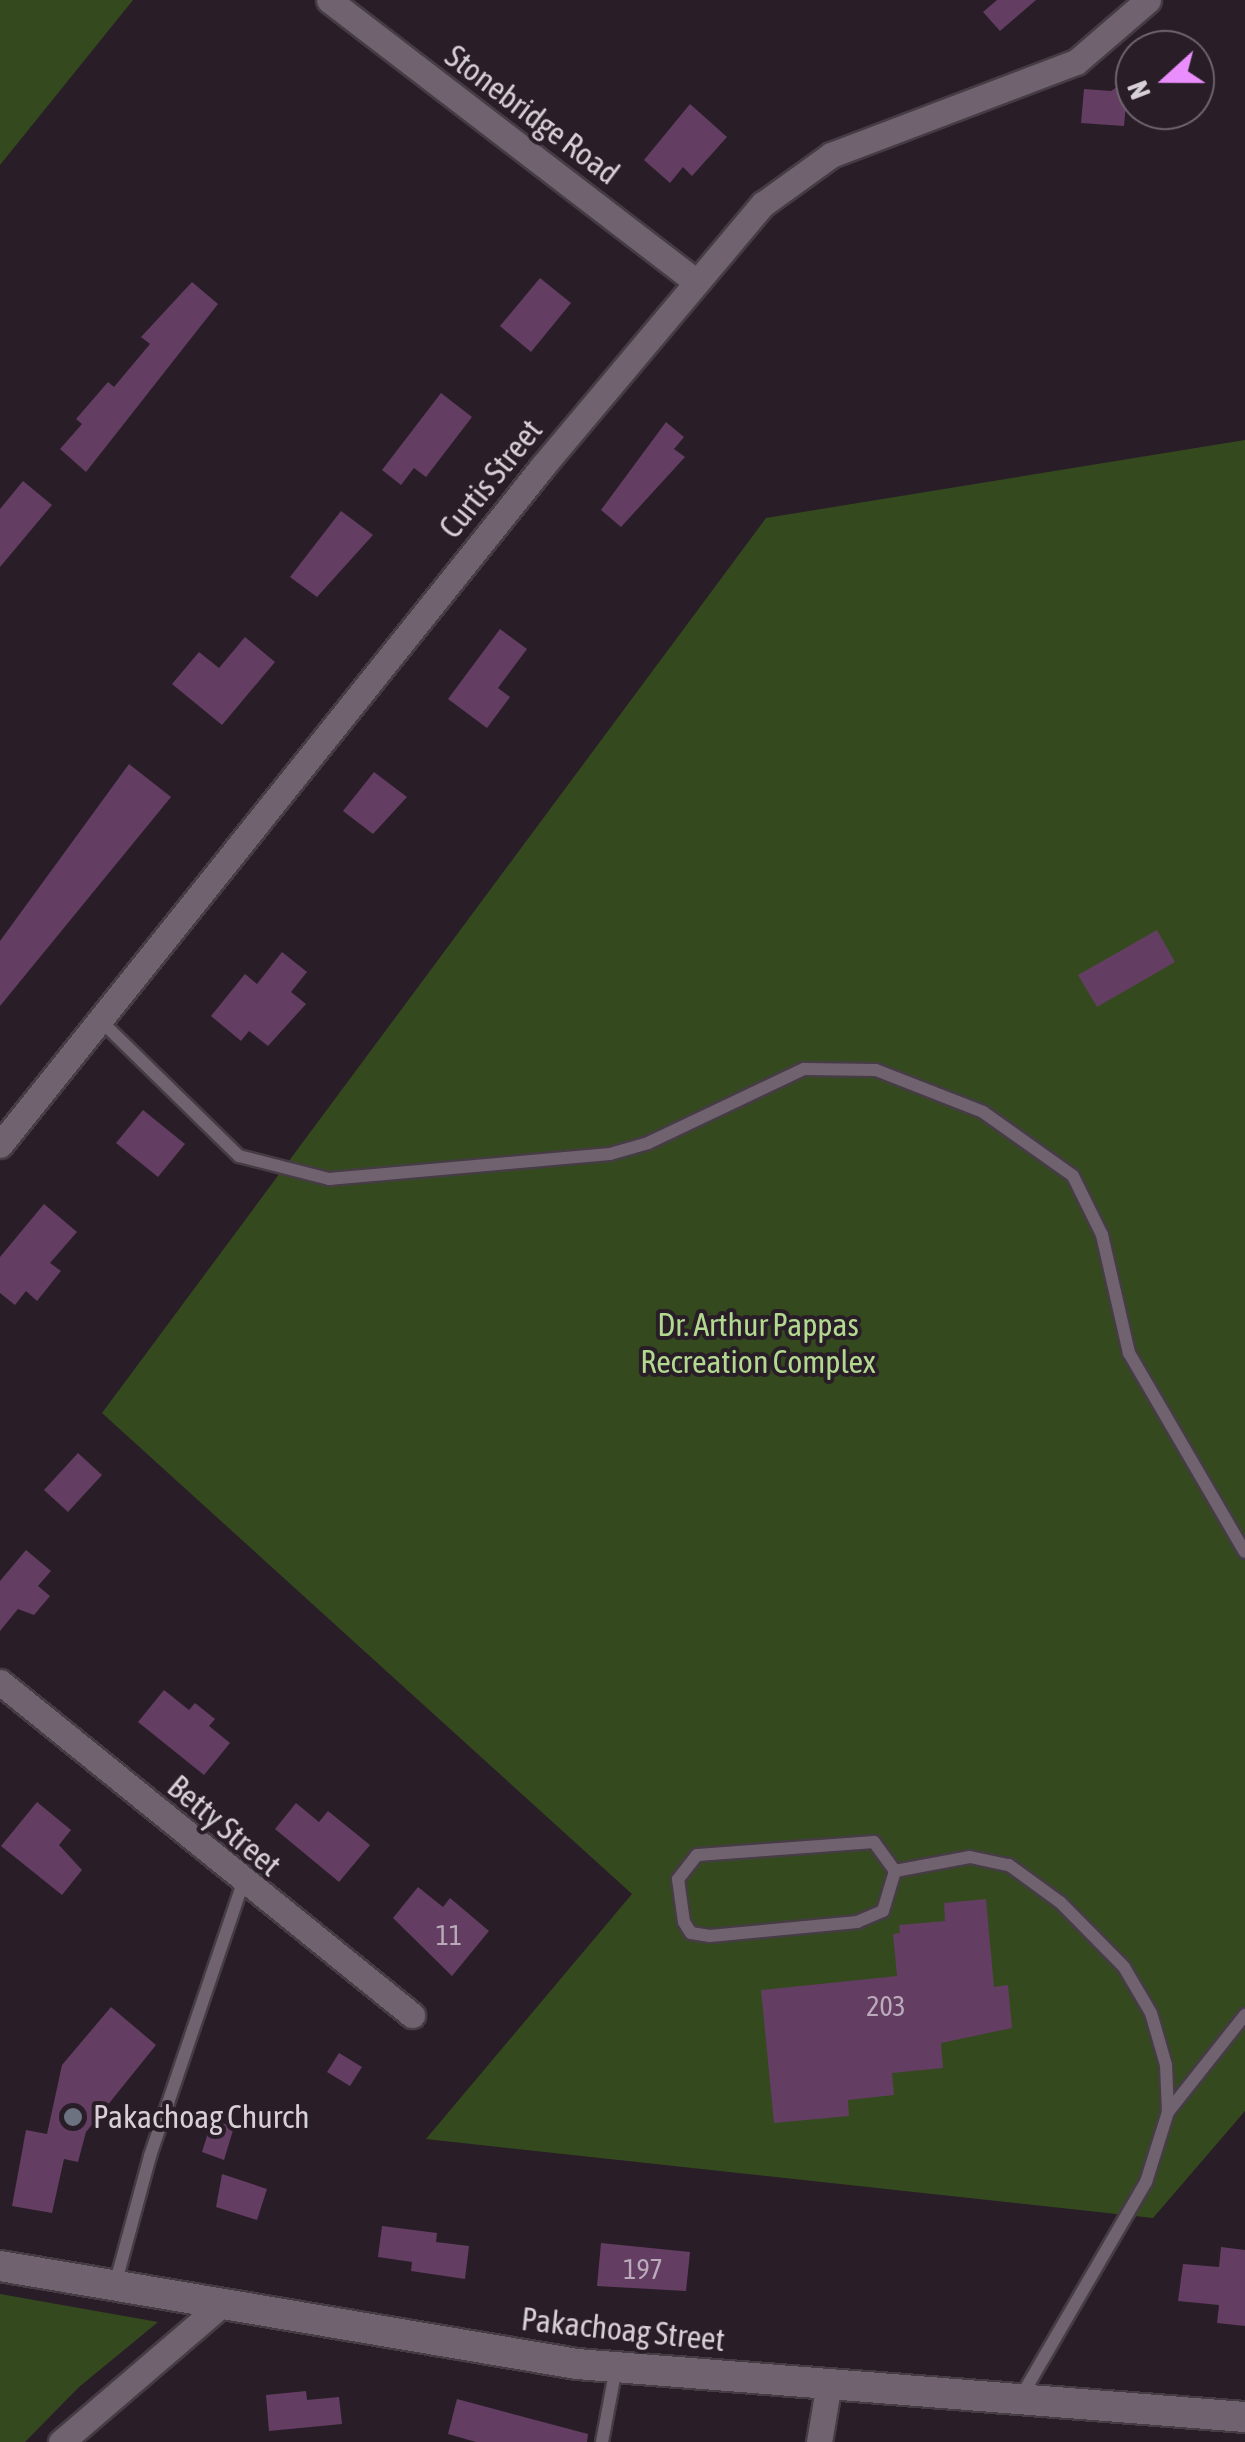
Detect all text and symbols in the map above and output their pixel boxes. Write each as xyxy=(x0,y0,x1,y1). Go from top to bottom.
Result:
north arrow xyxy=(1115,30,1215,130)
street label: Stonebridge Road xyxy=(438,37,626,193)
text: N xyxy=(1121,77,1157,103)
street label: Curtis Street xyxy=(432,412,550,546)
park label: Dr. Arthur Pappas Recreation Complex xyxy=(640,1307,876,1382)
street label: Betty Street xyxy=(160,1768,288,1884)
house number: 11 xyxy=(436,1918,462,1952)
house number: 203 xyxy=(866,1989,906,2023)
place label: Pakachoag Church xyxy=(93,2098,309,2136)
marker: Pakachoag Church xyxy=(62,2106,84,2128)
house number: 197 xyxy=(623,2252,663,2286)
street label: Pakachoag Street xyxy=(519,2300,727,2360)

